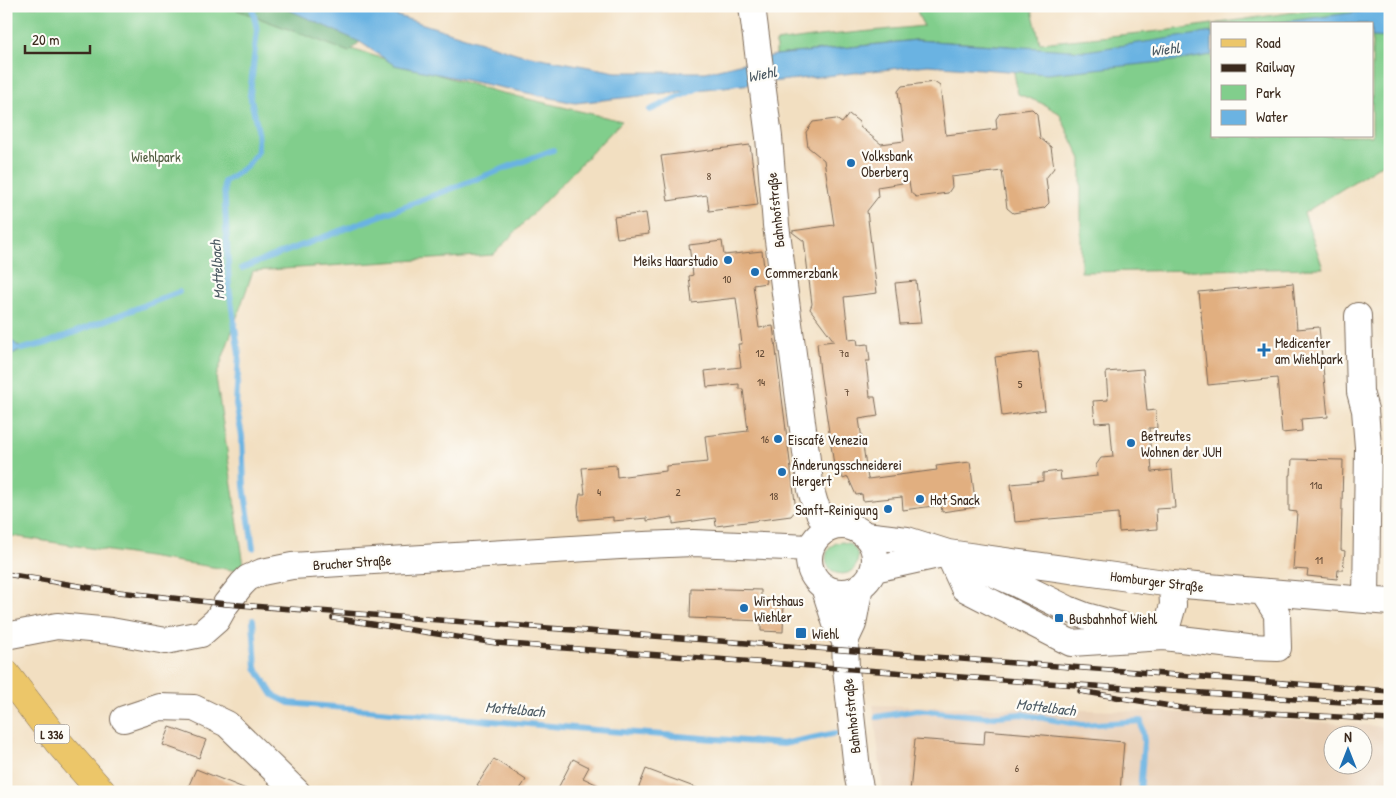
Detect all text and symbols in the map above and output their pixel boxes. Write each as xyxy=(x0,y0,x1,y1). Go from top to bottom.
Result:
scale bar xyxy=(25,22,90,54)
legend xyxy=(1211,22,1374,138)
text: 20 m xyxy=(32,29,59,50)
text: Road xyxy=(1256,32,1281,53)
water label: Wiehl xyxy=(1150,37,1181,61)
text: Railway xyxy=(1256,56,1295,77)
water label: Wiehl xyxy=(746,61,779,87)
text: Park xyxy=(1256,82,1281,103)
text: Water xyxy=(1256,106,1288,127)
place label: Volksbank Oberberg xyxy=(861,146,913,182)
park label: Wiehlpark xyxy=(131,147,181,167)
marker: Volksbank Oberberg xyxy=(845,157,857,169)
house number: 8 xyxy=(707,169,712,183)
street label: Bahnhofstraße xyxy=(762,171,789,248)
water label: Mottelbach xyxy=(204,238,230,300)
place label: Meiks Haarstudio xyxy=(634,251,718,270)
marker: Meiks Haarstudio xyxy=(722,254,734,266)
place label: Commerzbank xyxy=(765,263,838,282)
marker: Commerzbank xyxy=(749,266,761,278)
house number: 10 xyxy=(723,272,732,286)
place label: Medicenter am Wiehlpark xyxy=(1275,333,1343,369)
marker: Medicenter am Wiehlpark xyxy=(1257,343,1271,357)
house number: 12 xyxy=(755,346,765,360)
house number: 7a xyxy=(839,346,850,360)
house number: 14 xyxy=(757,375,765,389)
house number: 5 xyxy=(1018,377,1023,391)
house number: 7 xyxy=(844,385,850,399)
place label: Betreutes Wohnen der JUH xyxy=(1141,426,1222,461)
place label: Eiscafé Venezia xyxy=(788,430,868,449)
house number: 16 xyxy=(761,432,770,446)
marker: Eiscafé Venezia xyxy=(772,433,784,445)
marker: Betreutes Wohnen der JUH xyxy=(1125,437,1137,449)
place label: Änderungsschneiderei Hergert xyxy=(792,455,902,491)
marker: Änderungsschneiderei Hergert xyxy=(776,466,788,478)
house number: 11a xyxy=(1310,478,1323,492)
house number: 4 xyxy=(597,485,601,499)
house number: 2 xyxy=(675,485,681,499)
house number: 18 xyxy=(770,489,779,503)
place label: Hot Snack xyxy=(930,490,980,509)
marker: Hot Snack xyxy=(914,493,926,505)
place label: Sanft-Reinigung xyxy=(795,500,878,520)
marker: Sanft-Reinigung xyxy=(882,503,894,515)
street label: Brucher Straße xyxy=(312,550,392,575)
house number: 11 xyxy=(1315,553,1323,567)
street label: Homburger Straße xyxy=(1109,566,1205,597)
place label: Wirtshaus Wiehler xyxy=(754,591,804,626)
marker: Wirtshaus Wiehler xyxy=(738,602,750,614)
place label: Busbahnhof Wiehl xyxy=(1069,609,1158,628)
marker: Busbahnhof Wiehl xyxy=(1053,612,1065,624)
place label: Wiehl xyxy=(812,624,839,643)
marker: Wiehl xyxy=(794,626,808,640)
street label: Bahnhofstraße xyxy=(838,677,865,754)
water label: Mottelbach xyxy=(1015,693,1078,721)
water label: Mottelbach xyxy=(484,696,547,722)
road number: L 336 xyxy=(34,724,70,744)
north arrow xyxy=(1324,726,1374,776)
text: N xyxy=(1344,727,1352,746)
house number: 6 xyxy=(1015,761,1020,775)

